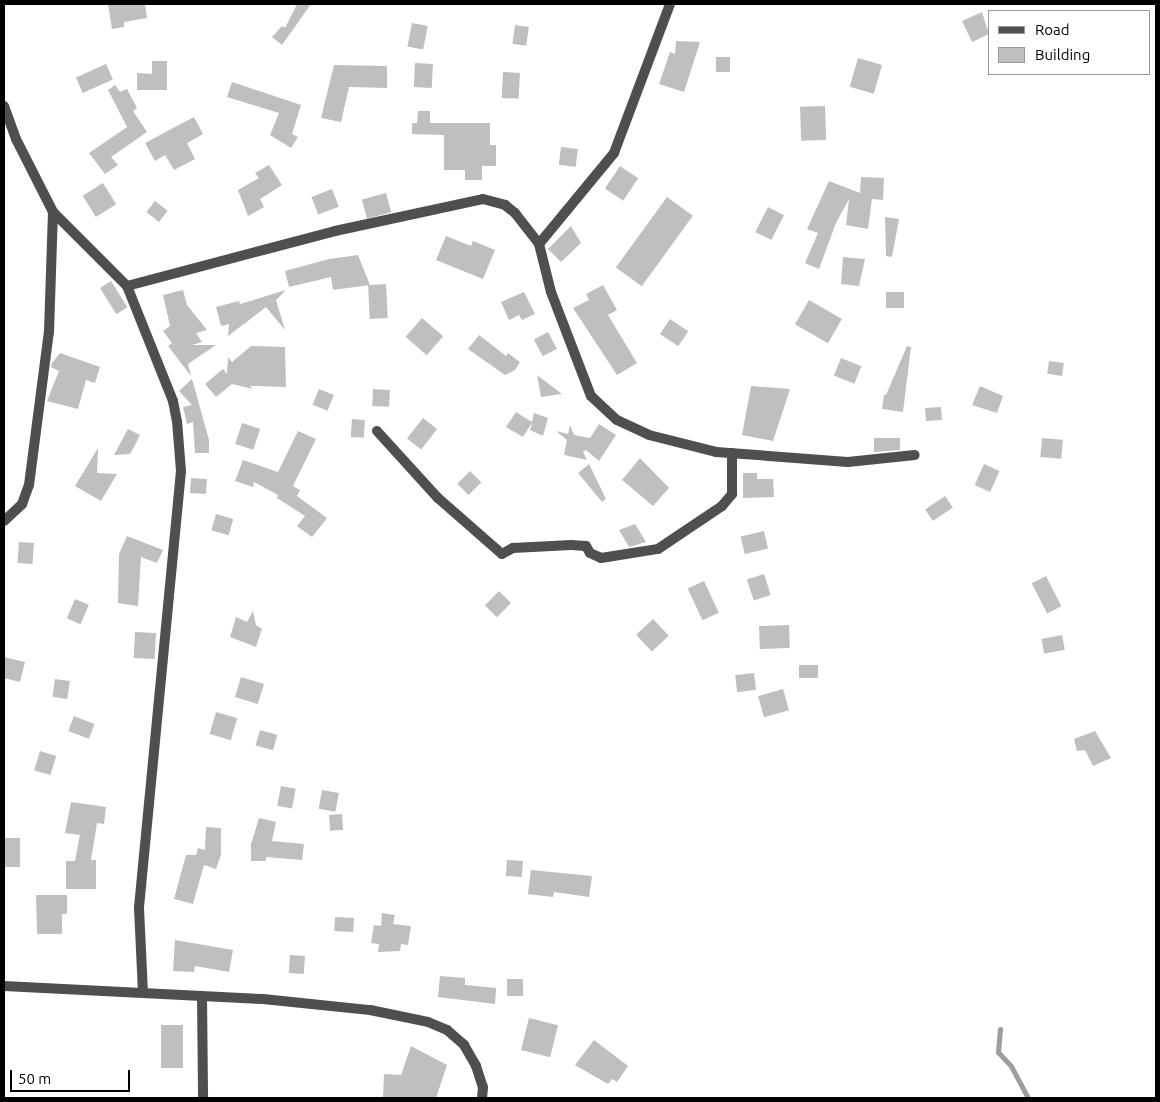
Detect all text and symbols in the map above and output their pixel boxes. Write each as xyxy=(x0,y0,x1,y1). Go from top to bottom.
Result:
legend xyxy=(988,10,1150,75)
text: Road xyxy=(1035,21,1070,38)
text: Building xyxy=(1035,46,1090,63)
scale bar xyxy=(12,1060,132,1092)
text: 50 m xyxy=(18,1070,51,1087)

